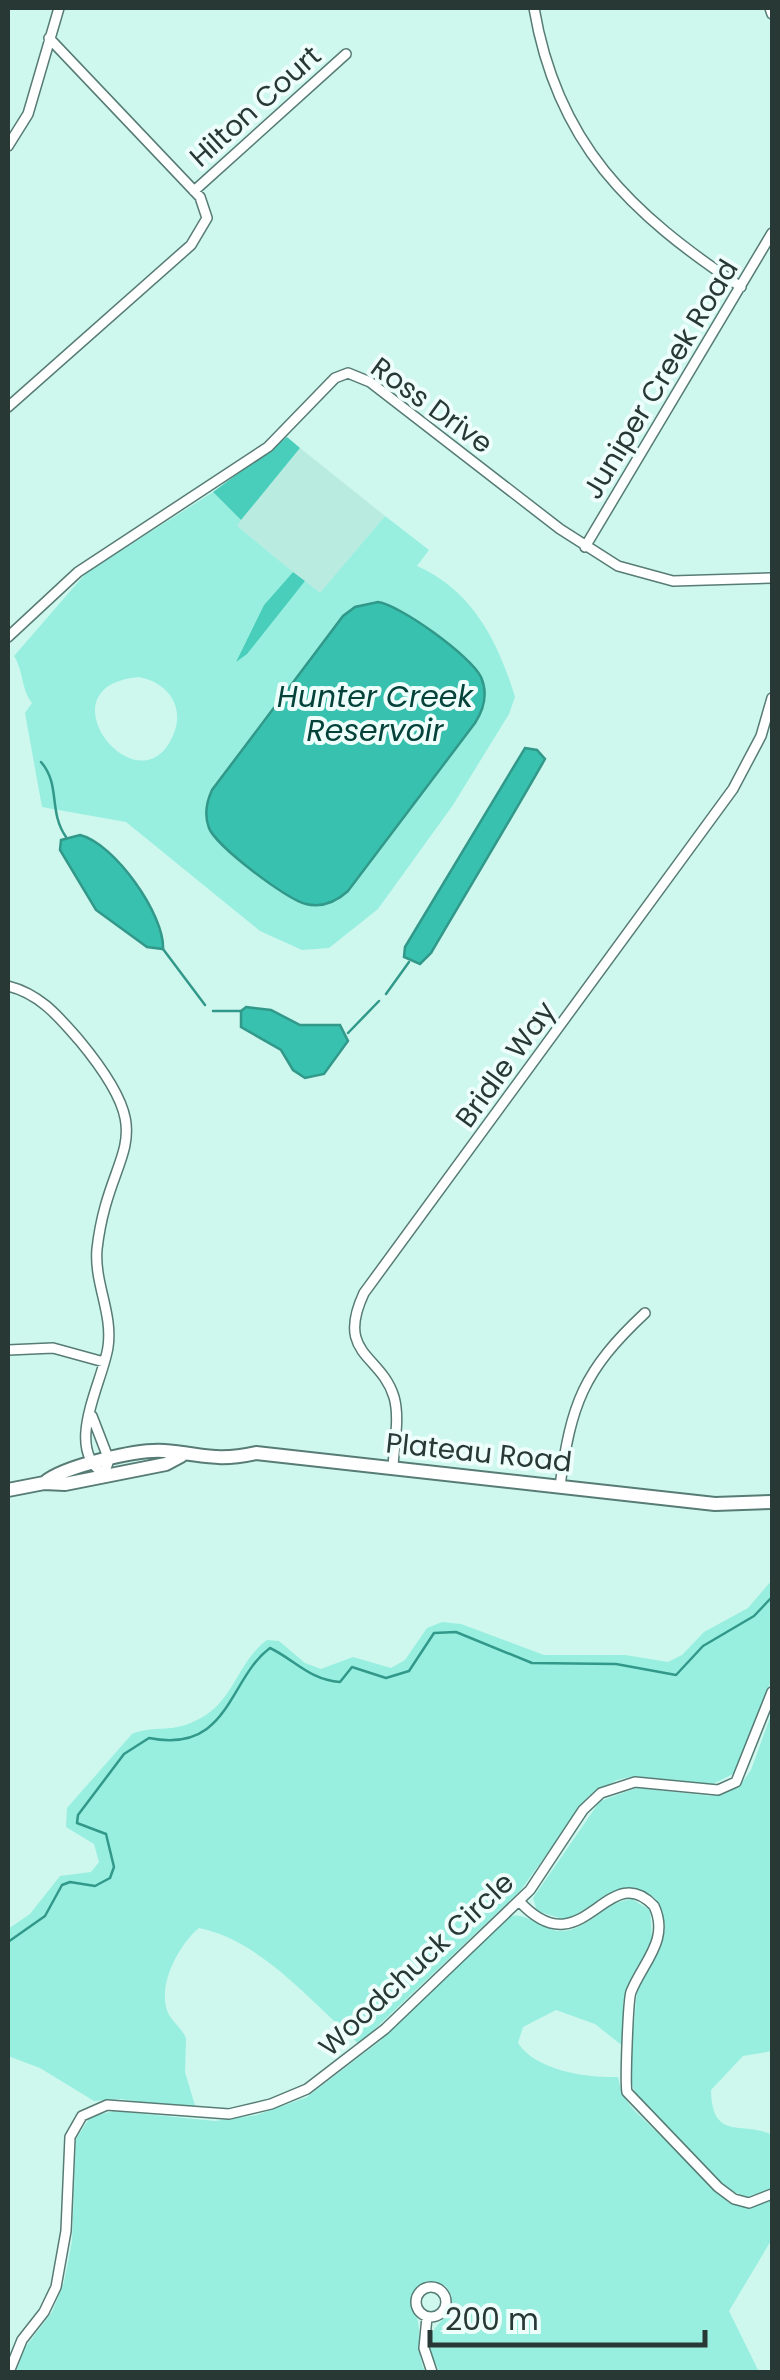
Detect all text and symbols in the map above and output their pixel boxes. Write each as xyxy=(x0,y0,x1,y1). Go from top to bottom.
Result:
street label: Hilton Court xyxy=(181,37,330,176)
street label: Juniper Creek Road xyxy=(573,252,748,506)
street label: Ross Drive xyxy=(363,348,501,463)
water label: Hunter Creek Reservoir xyxy=(277,675,474,752)
street label: Bridle Way xyxy=(446,993,565,1135)
street label: Plateau Road xyxy=(384,1423,574,1482)
street label: Woodchuck Circle xyxy=(310,1863,523,2065)
scale bar xyxy=(430,2285,705,2347)
text: 200 m xyxy=(445,2298,539,2341)

